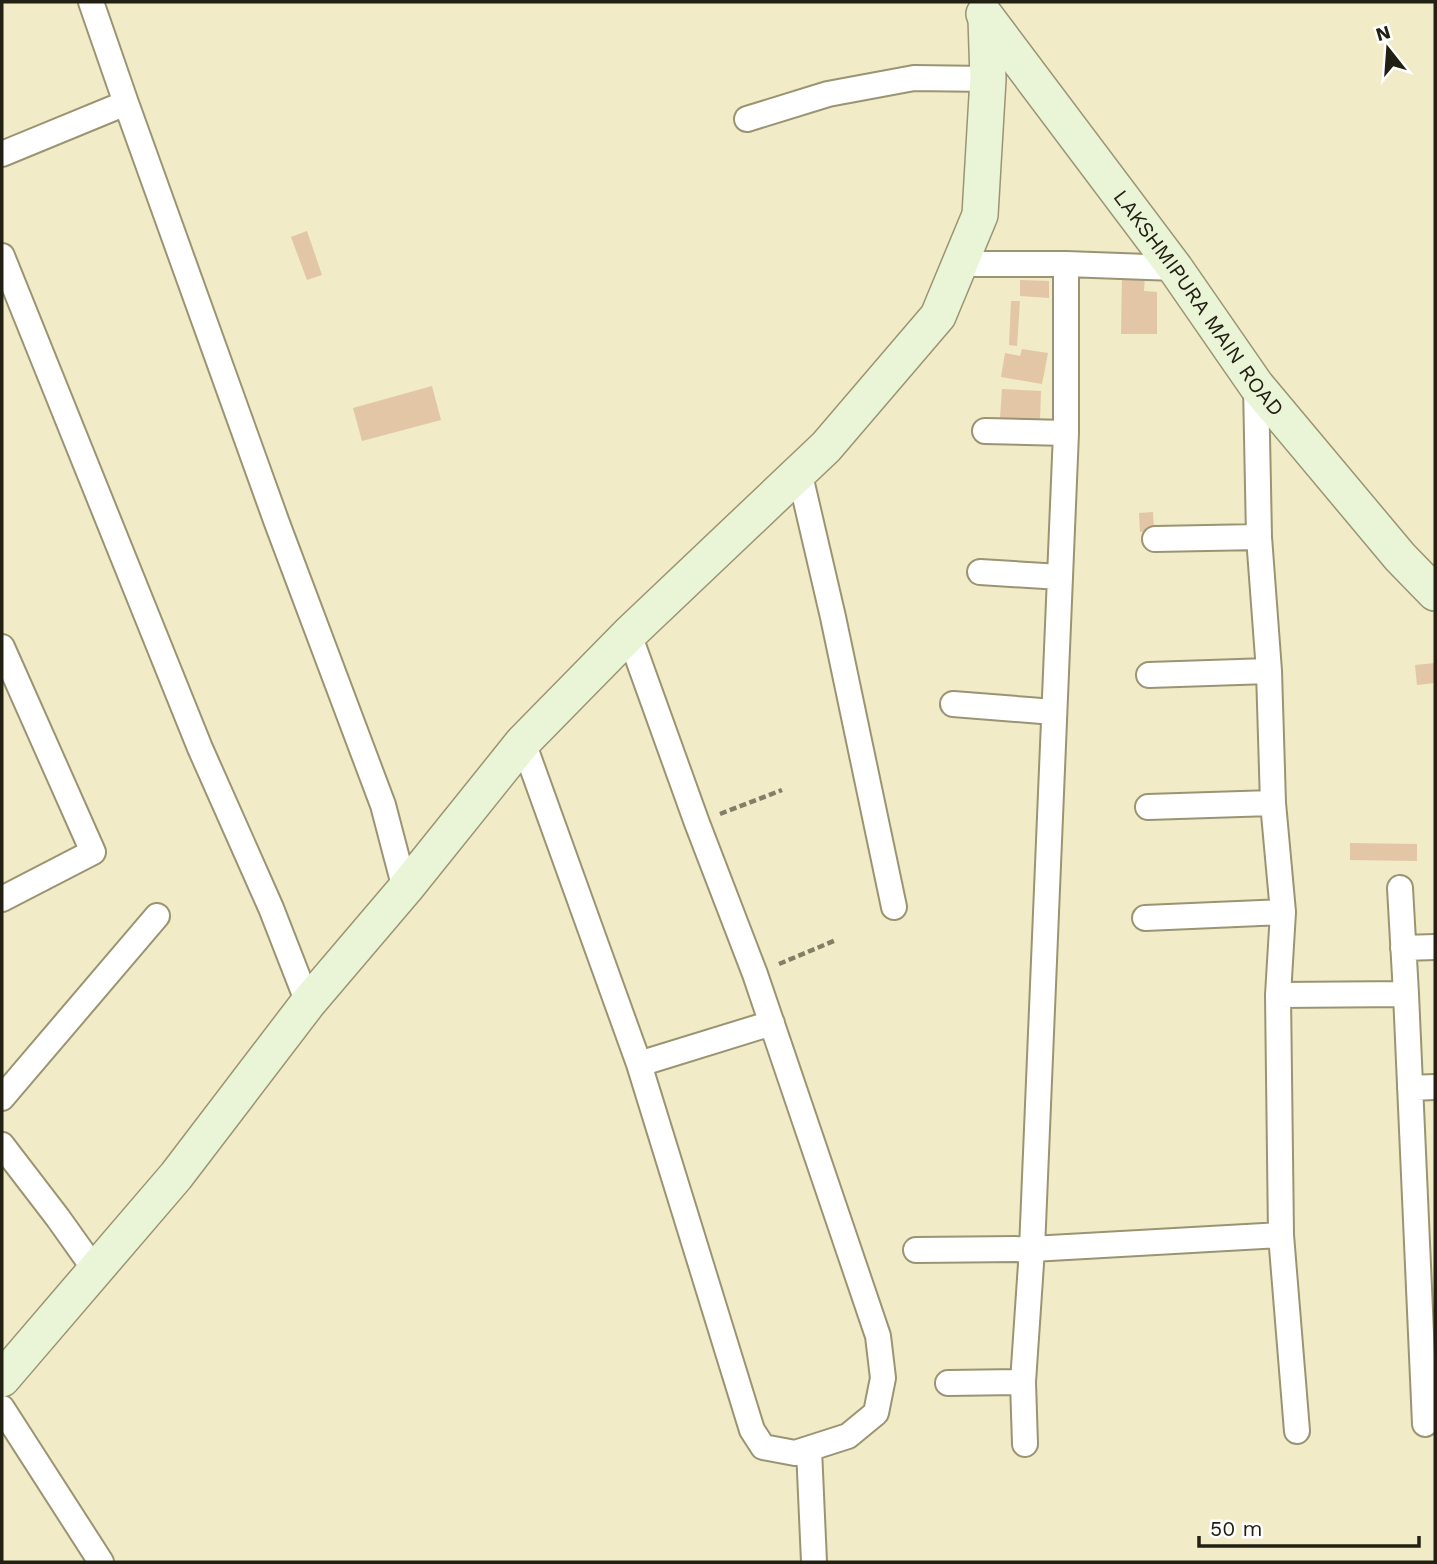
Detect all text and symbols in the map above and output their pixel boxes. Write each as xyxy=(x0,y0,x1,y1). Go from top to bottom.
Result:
north arrow xyxy=(1353,14,1423,84)
text: N xyxy=(1373,20,1393,46)
street label: LAKSHMIPURA MAIN ROAD xyxy=(1109,185,1289,421)
scale bar xyxy=(1199,1504,1420,1548)
text: 50 m xyxy=(1210,1516,1262,1541)

